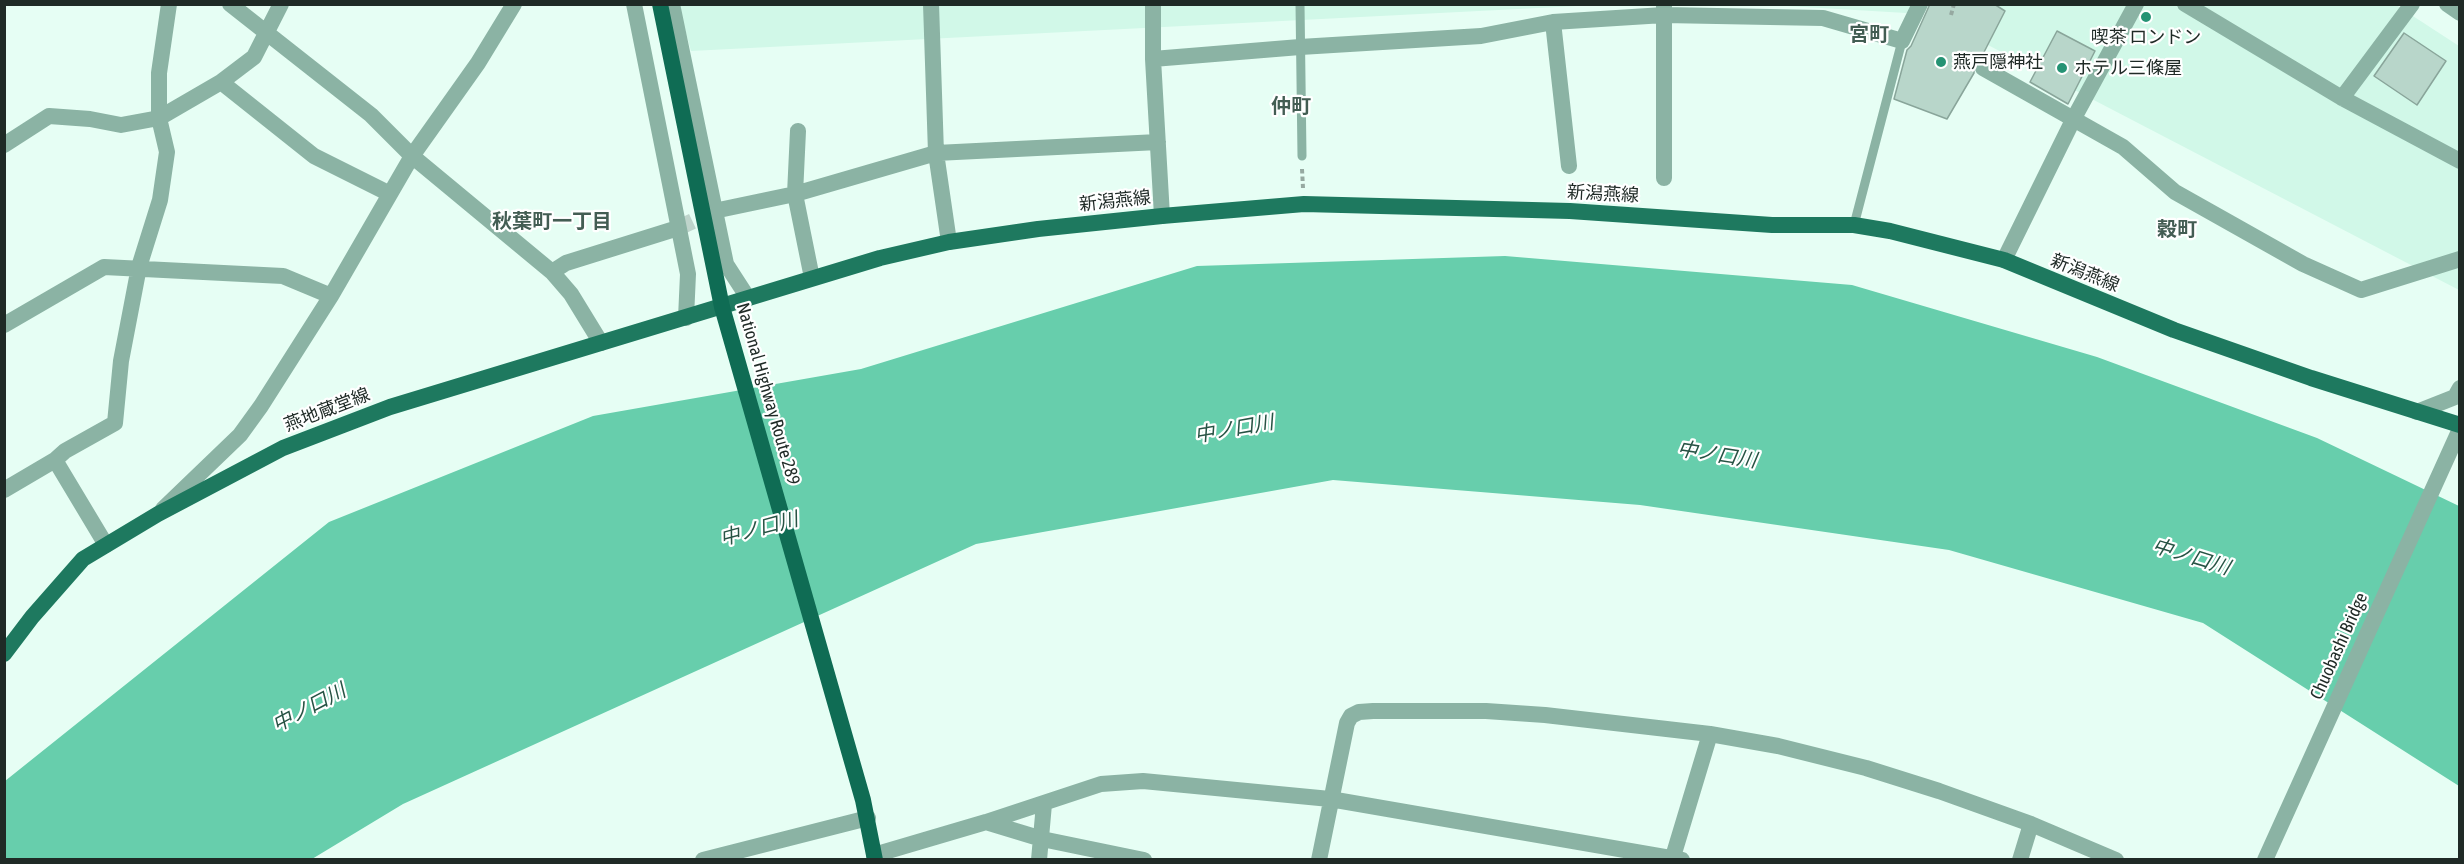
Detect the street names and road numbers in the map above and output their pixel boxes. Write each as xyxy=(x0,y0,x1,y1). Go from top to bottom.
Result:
street label: 新潟燕線 xyxy=(1566,181,1640,207)
street label: 新潟燕線 xyxy=(1078,186,1152,216)
street label: 新潟燕線 xyxy=(2048,250,2122,296)
street label: National Highway Route 289 xyxy=(732,301,804,487)
street label: 燕地蔵堂線 xyxy=(281,384,373,436)
street label: Chuobashi Bridge xyxy=(2306,589,2372,703)

